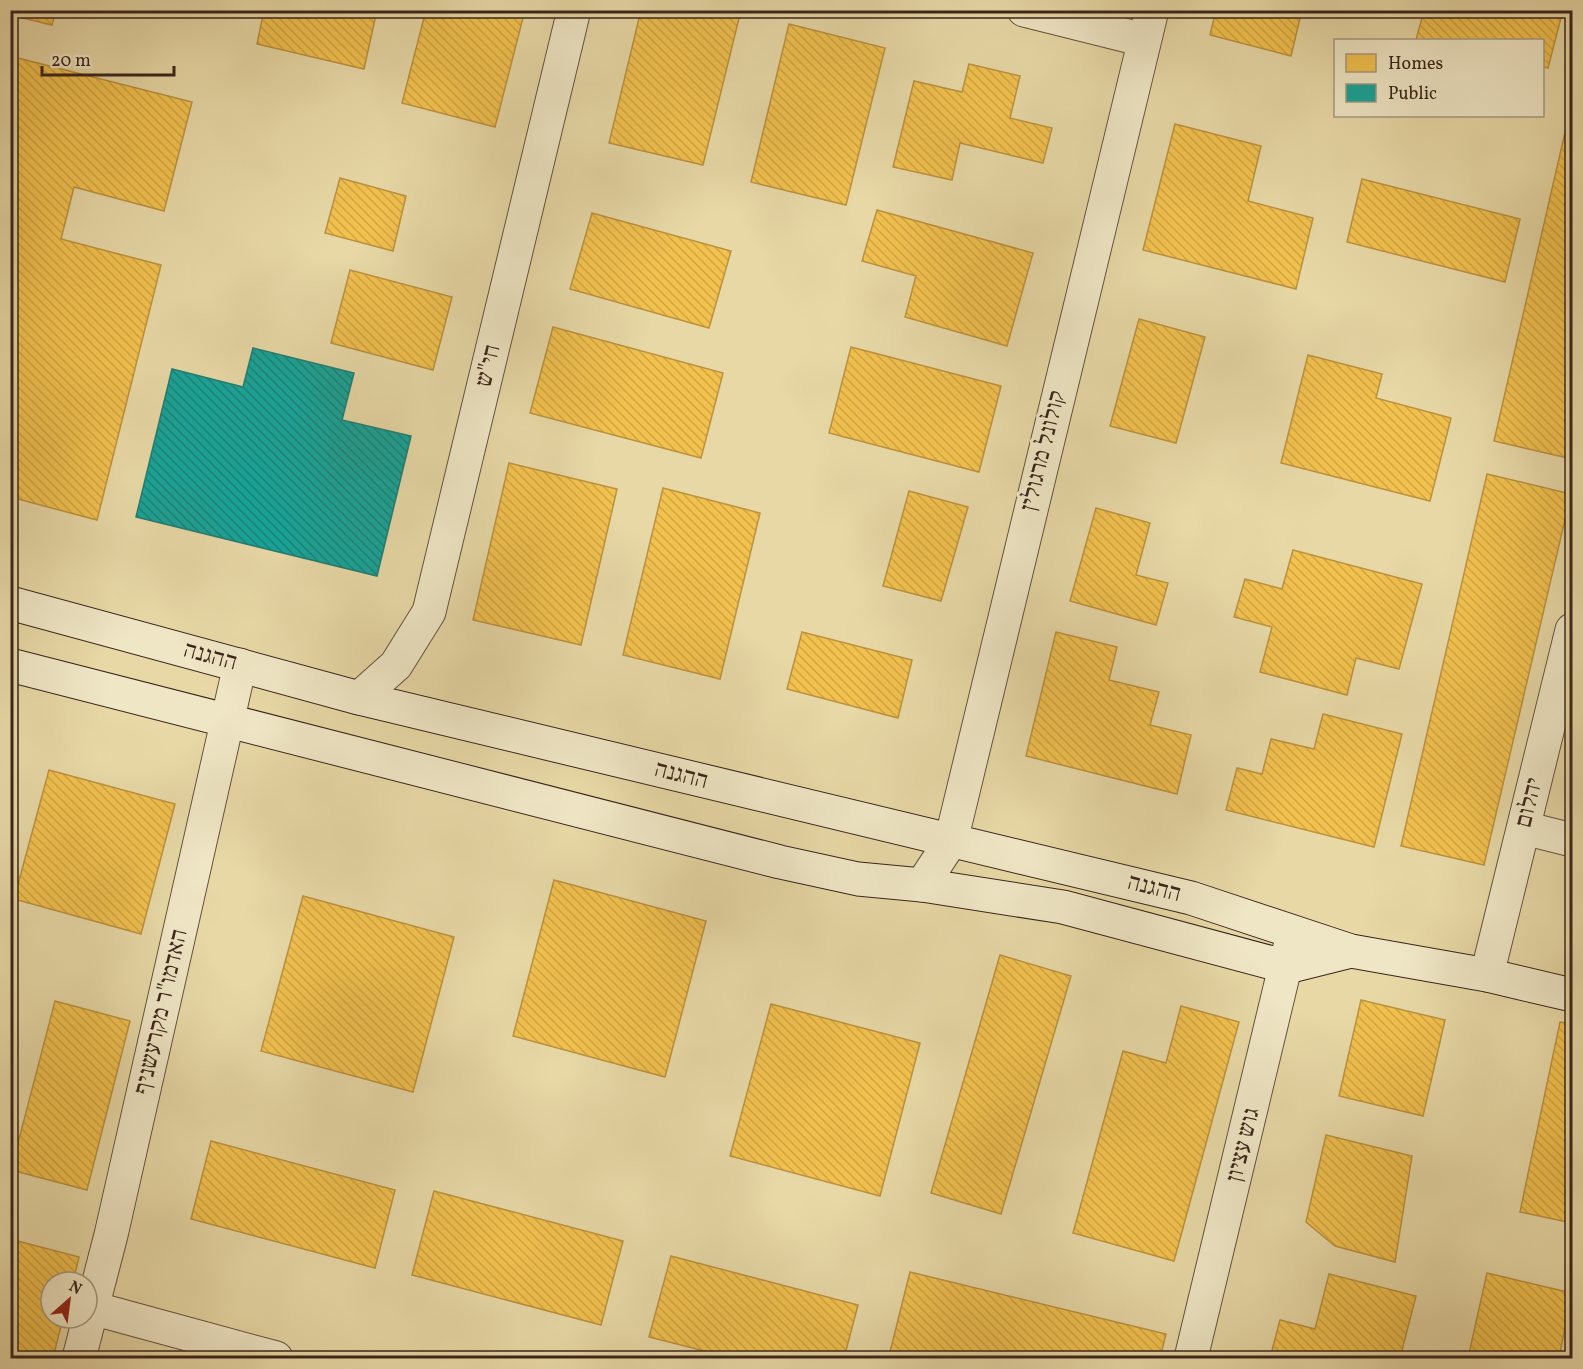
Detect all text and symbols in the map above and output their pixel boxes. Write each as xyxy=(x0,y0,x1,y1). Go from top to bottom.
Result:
scale bar xyxy=(42,39,174,77)
legend xyxy=(1334,39,1544,117)
text: 20 m xyxy=(51,49,91,74)
text: Homes xyxy=(1388,52,1443,77)
text: Public xyxy=(1388,82,1437,107)
street label: חי"ש xyxy=(468,341,510,391)
street label: קולונל מרגולין xyxy=(1013,387,1075,515)
street label: ההגנה xyxy=(179,634,241,680)
street label: ההגנה xyxy=(651,753,711,799)
street label: יהלום xyxy=(1507,775,1553,831)
street label: ההגנה xyxy=(1124,866,1184,912)
street label: האדמו"ר מקרעשניף xyxy=(126,926,198,1098)
street label: גוש עציון xyxy=(1218,1104,1270,1186)
north arrow xyxy=(39,1270,99,1330)
text: N xyxy=(65,1276,86,1301)

